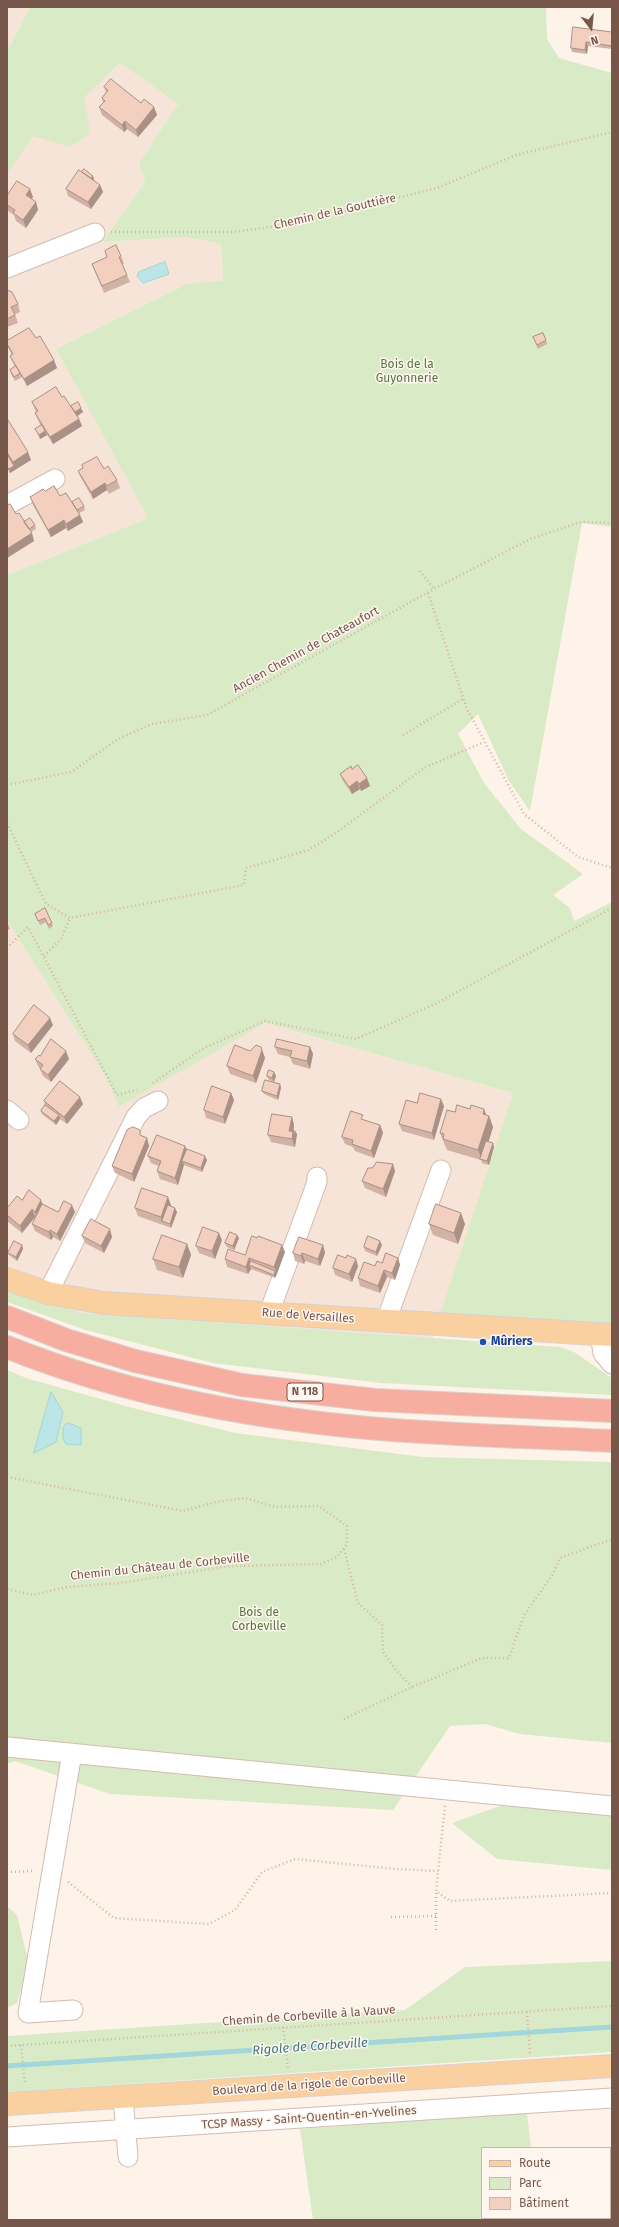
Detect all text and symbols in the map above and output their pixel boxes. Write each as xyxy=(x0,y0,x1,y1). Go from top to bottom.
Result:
north arrow xyxy=(571,8,611,48)
text: N xyxy=(589,33,600,47)
street label: Chemin de la Gouttière xyxy=(272,191,398,233)
park label: Bois de la Guyonnerie xyxy=(376,358,438,386)
street label: Ancien Chemin de Chateaufort xyxy=(230,604,382,696)
street label: Rue de Versailles xyxy=(261,1306,355,1326)
place label: Mûriers xyxy=(491,1335,533,1349)
marker: Mûriers xyxy=(478,1337,488,1347)
road number: N 118 xyxy=(287,1383,323,1401)
street label: Chemin du Château de Corbeville xyxy=(70,1550,250,1584)
park label: Bois de Corbeville xyxy=(232,1606,286,1634)
street label: Chemin de Corbeville à la Vauve xyxy=(222,2003,396,2029)
water label: Rigole de Corbeville xyxy=(252,2035,368,2059)
street label: Boulevard de la rigole de Corbeville xyxy=(212,2071,406,2099)
street label: TCSP Massy - Saint-Quentin-en-Yvelines xyxy=(201,2103,417,2133)
legend xyxy=(481,2147,611,2219)
text: Route xyxy=(519,2156,551,2170)
text: Parc xyxy=(519,2176,542,2190)
text: Bâtiment xyxy=(519,2196,569,2210)

